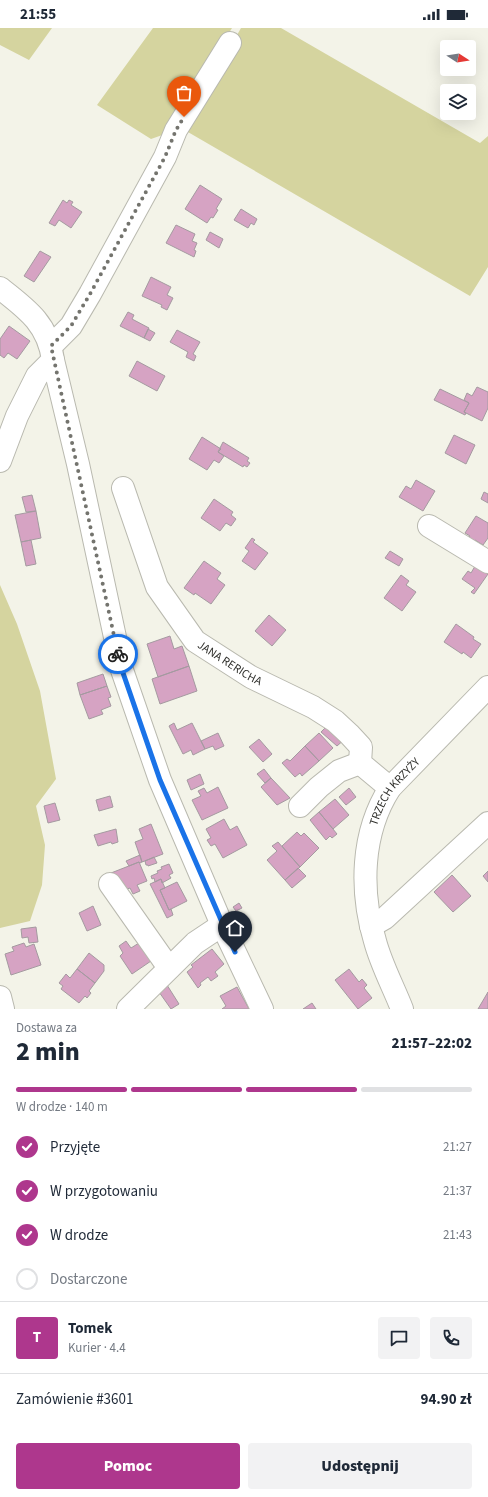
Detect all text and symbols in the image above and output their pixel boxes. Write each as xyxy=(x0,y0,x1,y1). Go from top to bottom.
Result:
text: 21:55 xyxy=(20,4,56,25)
north arrow xyxy=(440,40,476,76)
map controls xyxy=(440,40,476,120)
pin xyxy=(167,76,201,117)
icon: bag xyxy=(173,82,195,104)
button: layers xyxy=(440,84,476,120)
courier xyxy=(98,634,138,674)
street label: JANA RERICHA xyxy=(194,636,265,690)
icon: bike xyxy=(107,643,129,665)
street label: TRZECH KRZYŻY xyxy=(365,753,424,828)
pin xyxy=(218,911,252,952)
icon: home xyxy=(224,917,246,939)
text: Dostawa za xyxy=(16,1019,77,1037)
text: 2 min xyxy=(16,1033,80,1070)
text: 21:57–22:02 xyxy=(391,1033,472,1054)
text: W drodze · 140 m xyxy=(16,1098,108,1116)
icon: check xyxy=(16,1136,38,1158)
text: Przyjęte xyxy=(50,1137,100,1158)
text: 21:27 xyxy=(443,1138,472,1156)
icon: check xyxy=(16,1180,38,1202)
text: W przygotowaniu xyxy=(50,1181,158,1202)
text: 21:37 xyxy=(443,1182,472,1200)
icon: check xyxy=(16,1224,38,1246)
text: W drodze xyxy=(50,1225,108,1246)
text: 21:43 xyxy=(443,1226,472,1244)
text: Dostarczone xyxy=(50,1269,128,1290)
button: chat xyxy=(378,1317,420,1359)
button: phone xyxy=(430,1317,472,1359)
text: Tomek xyxy=(68,1318,112,1339)
text: T xyxy=(33,1327,41,1348)
text: Kurier · 4.4 xyxy=(68,1339,126,1357)
text: Zamówienie #3601 xyxy=(16,1389,133,1410)
text: 94.90 zł xyxy=(421,1389,472,1410)
button: Pomoc xyxy=(16,1443,240,1489)
button: Udostępnij xyxy=(248,1443,472,1489)

